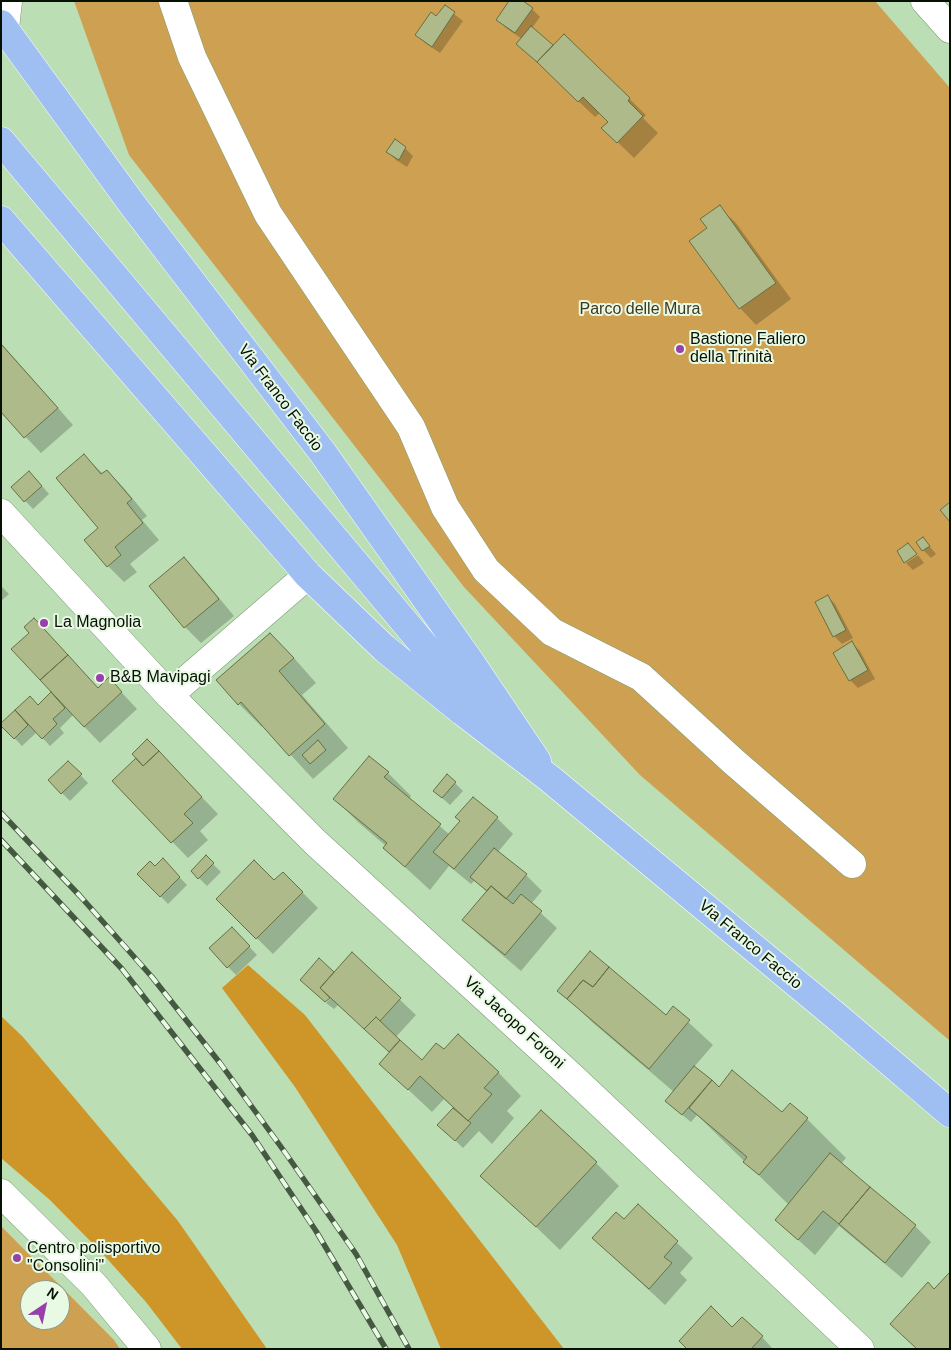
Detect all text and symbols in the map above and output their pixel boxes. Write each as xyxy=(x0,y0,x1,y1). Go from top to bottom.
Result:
park label: Parco delle Mura xyxy=(580,300,700,320)
place label: Bastione Faliero della Trinità xyxy=(690,330,806,368)
street label: Via Franco Faccio xyxy=(234,341,326,455)
marker: Bastione Faliero della Trinità xyxy=(674,343,686,355)
place label: La Magnolia xyxy=(54,613,141,633)
marker: La Magnolia xyxy=(38,617,50,629)
place label: B&B Mavipagi xyxy=(110,668,210,688)
marker: B&B Mavipagi xyxy=(94,672,106,684)
street label: Via Franco Faccio xyxy=(695,896,805,994)
street label: Via Jacopo Foroni xyxy=(460,973,568,1073)
place label: Centro polisportivo "Consolini" xyxy=(27,1239,160,1277)
marker: Centro polisportivo "Consolini" xyxy=(11,1252,23,1264)
north arrow xyxy=(20,1280,70,1330)
text: N xyxy=(44,1284,61,1303)

